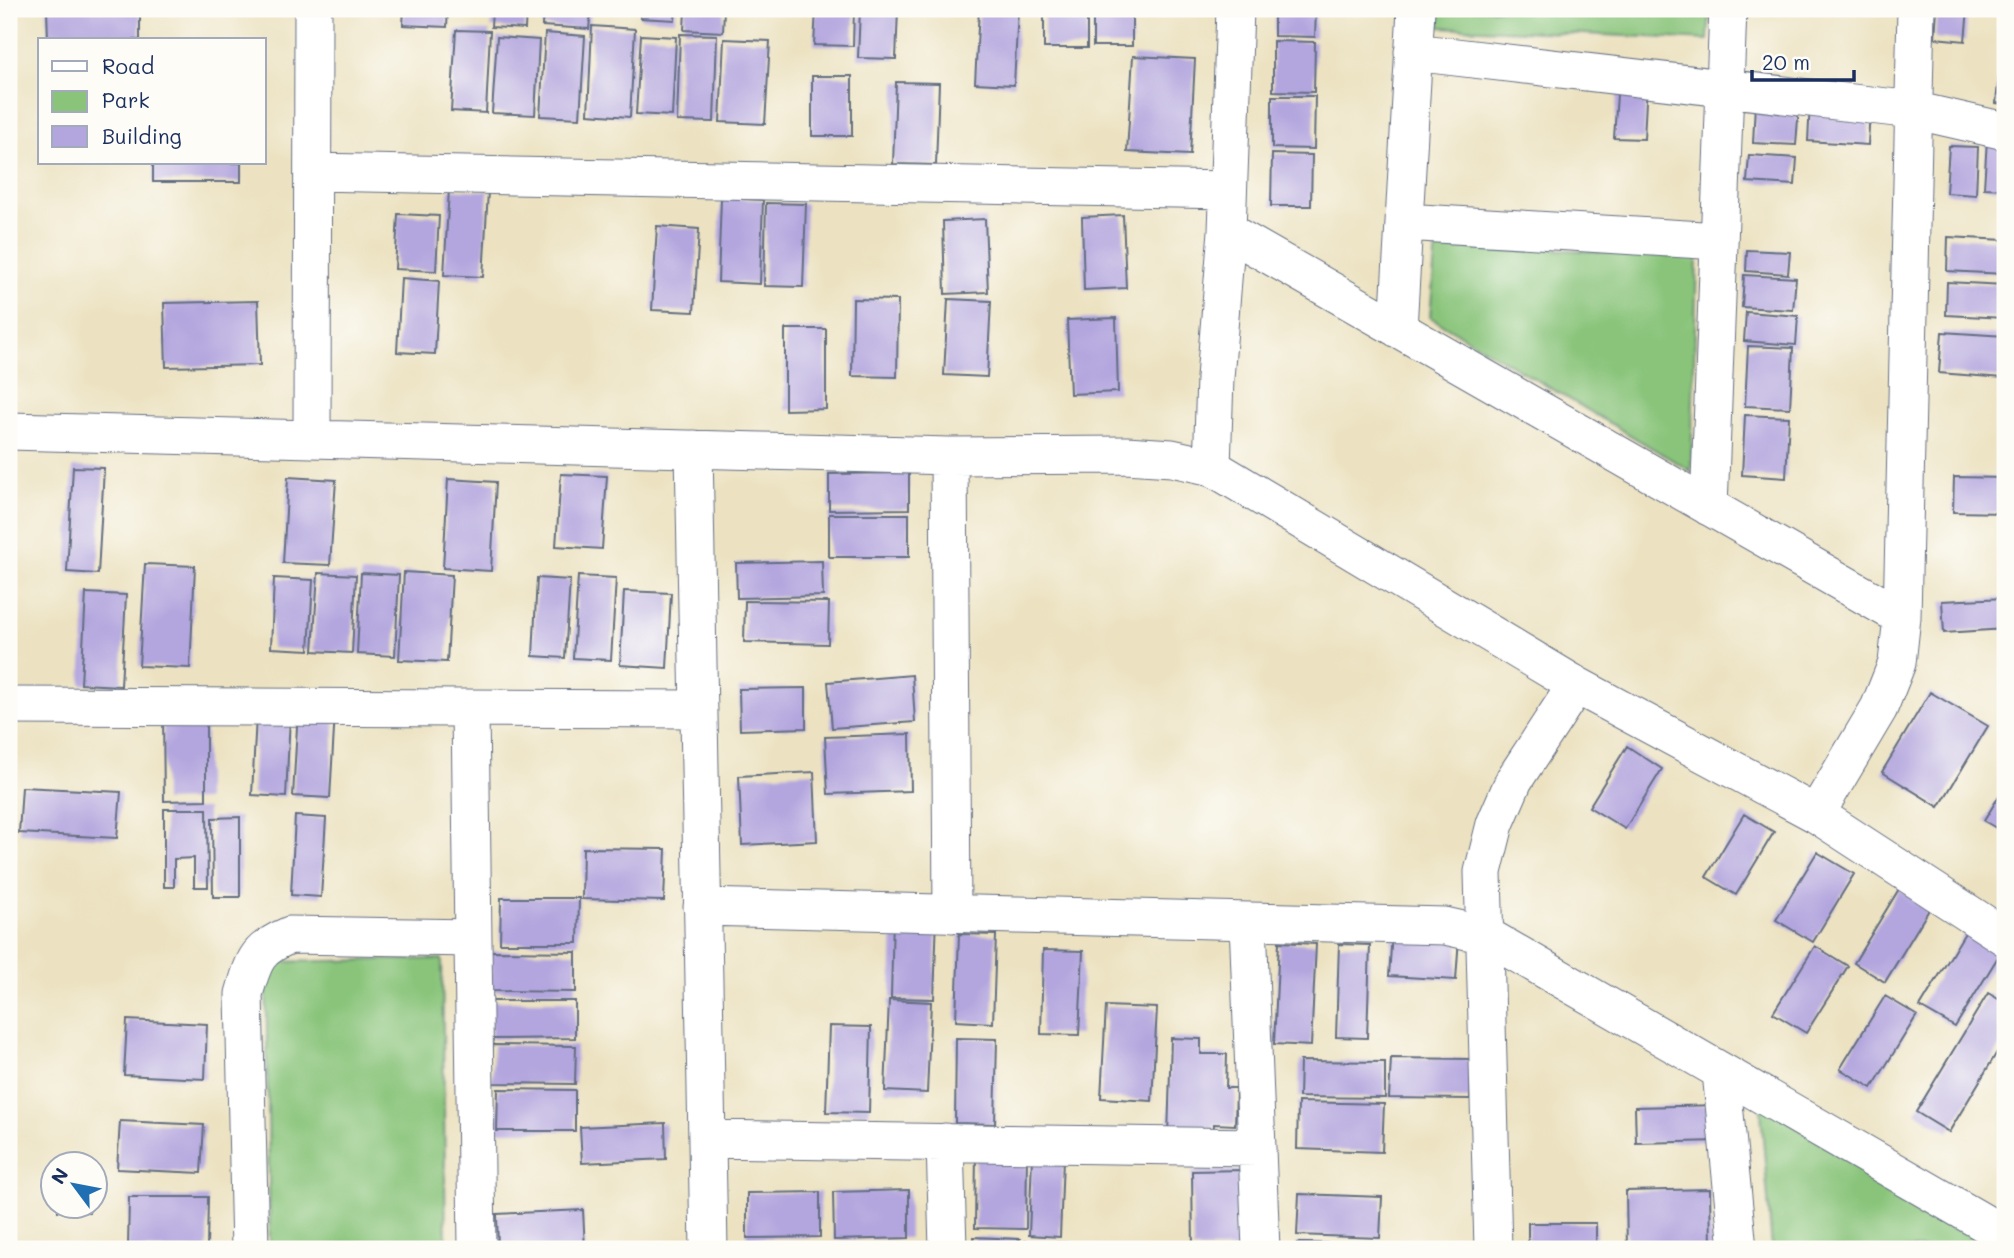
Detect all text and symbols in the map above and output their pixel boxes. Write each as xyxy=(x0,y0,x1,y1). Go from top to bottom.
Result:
legend xyxy=(38,38,266,164)
scale bar xyxy=(1752,38,1853,82)
text: 20 m xyxy=(1762,48,1810,75)
text: Road xyxy=(102,52,154,79)
text: Park xyxy=(102,86,150,113)
text: Building xyxy=(102,122,182,149)
north arrow xyxy=(38,1150,108,1220)
text: N xyxy=(45,1163,74,1188)

